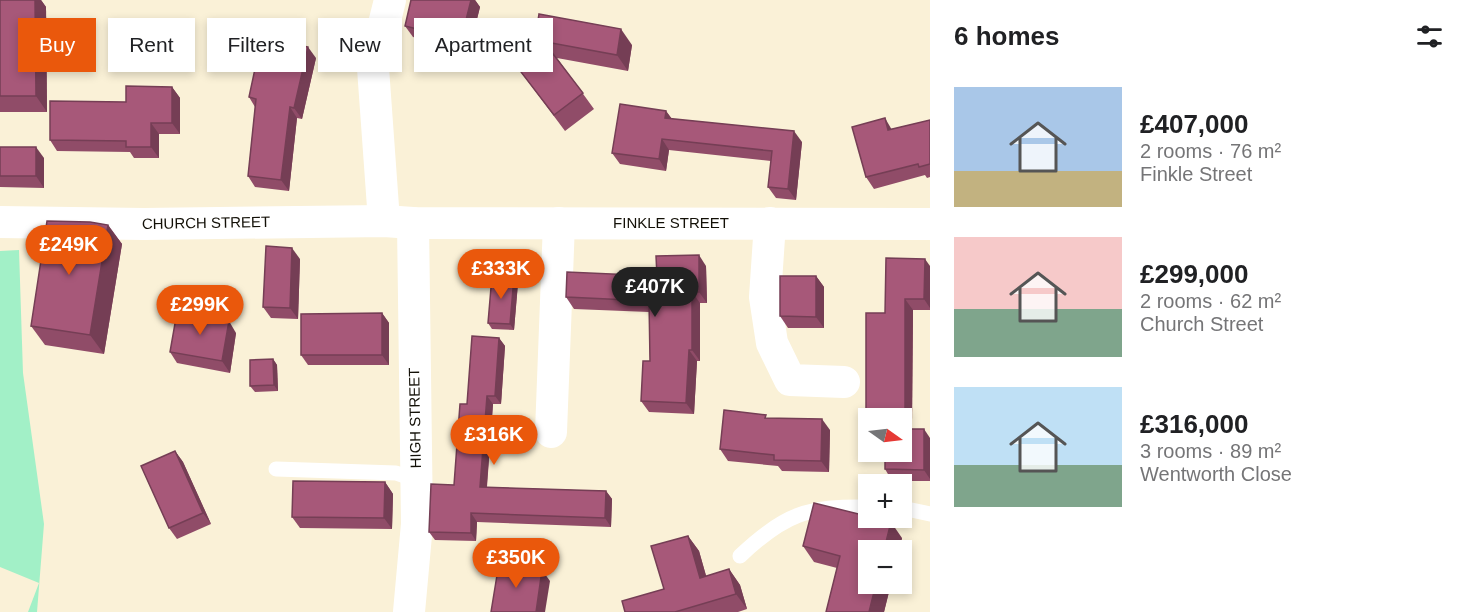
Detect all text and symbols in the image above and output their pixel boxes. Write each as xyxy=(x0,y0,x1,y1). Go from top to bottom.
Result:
chip: Buy xyxy=(18,18,96,72)
chip: Rent xyxy=(108,18,195,72)
chip: Filters xyxy=(207,18,306,72)
chip: New xyxy=(318,18,402,72)
chip: Apartment xyxy=(414,18,553,72)
icon: filters xyxy=(1413,20,1446,53)
text: 6 homes xyxy=(954,21,1060,51)
text: £407,000 xyxy=(1140,109,1248,139)
icon: home xyxy=(1002,111,1074,183)
text: 2 rooms · 76 m² xyxy=(1140,140,1281,162)
text: Finkle Street xyxy=(1140,163,1252,185)
street label: CHURCH STREET xyxy=(142,213,270,232)
street label: FINKLE STREET xyxy=(613,214,729,231)
pin: £249K xyxy=(27,225,111,276)
text: £249K xyxy=(40,233,98,255)
pin: £333K xyxy=(459,249,543,300)
text: £333K xyxy=(472,257,530,279)
text: £299,000 xyxy=(1140,259,1248,289)
icon: home xyxy=(1002,261,1074,333)
pin: £407K xyxy=(613,267,697,318)
text: £407K xyxy=(626,275,684,297)
pin: £299K xyxy=(158,285,242,336)
text: 2 rooms · 62 m² xyxy=(1140,290,1281,312)
text: £299K xyxy=(171,293,229,315)
text: Church Street xyxy=(1140,313,1263,335)
street label: HIGH STREET xyxy=(405,367,424,469)
north arrow xyxy=(858,408,912,462)
map controls xyxy=(858,408,912,594)
text: £316,000 xyxy=(1140,409,1248,439)
icon: home xyxy=(1002,411,1074,483)
pin: £316K xyxy=(452,415,536,466)
text: £316K xyxy=(465,423,523,445)
text: 3 rooms · 89 m² xyxy=(1140,440,1281,462)
text: Wentworth Close xyxy=(1140,463,1292,485)
button: + xyxy=(858,474,912,528)
pin: £350K xyxy=(474,538,558,589)
button: − xyxy=(858,540,912,594)
text: £350K xyxy=(487,546,545,568)

